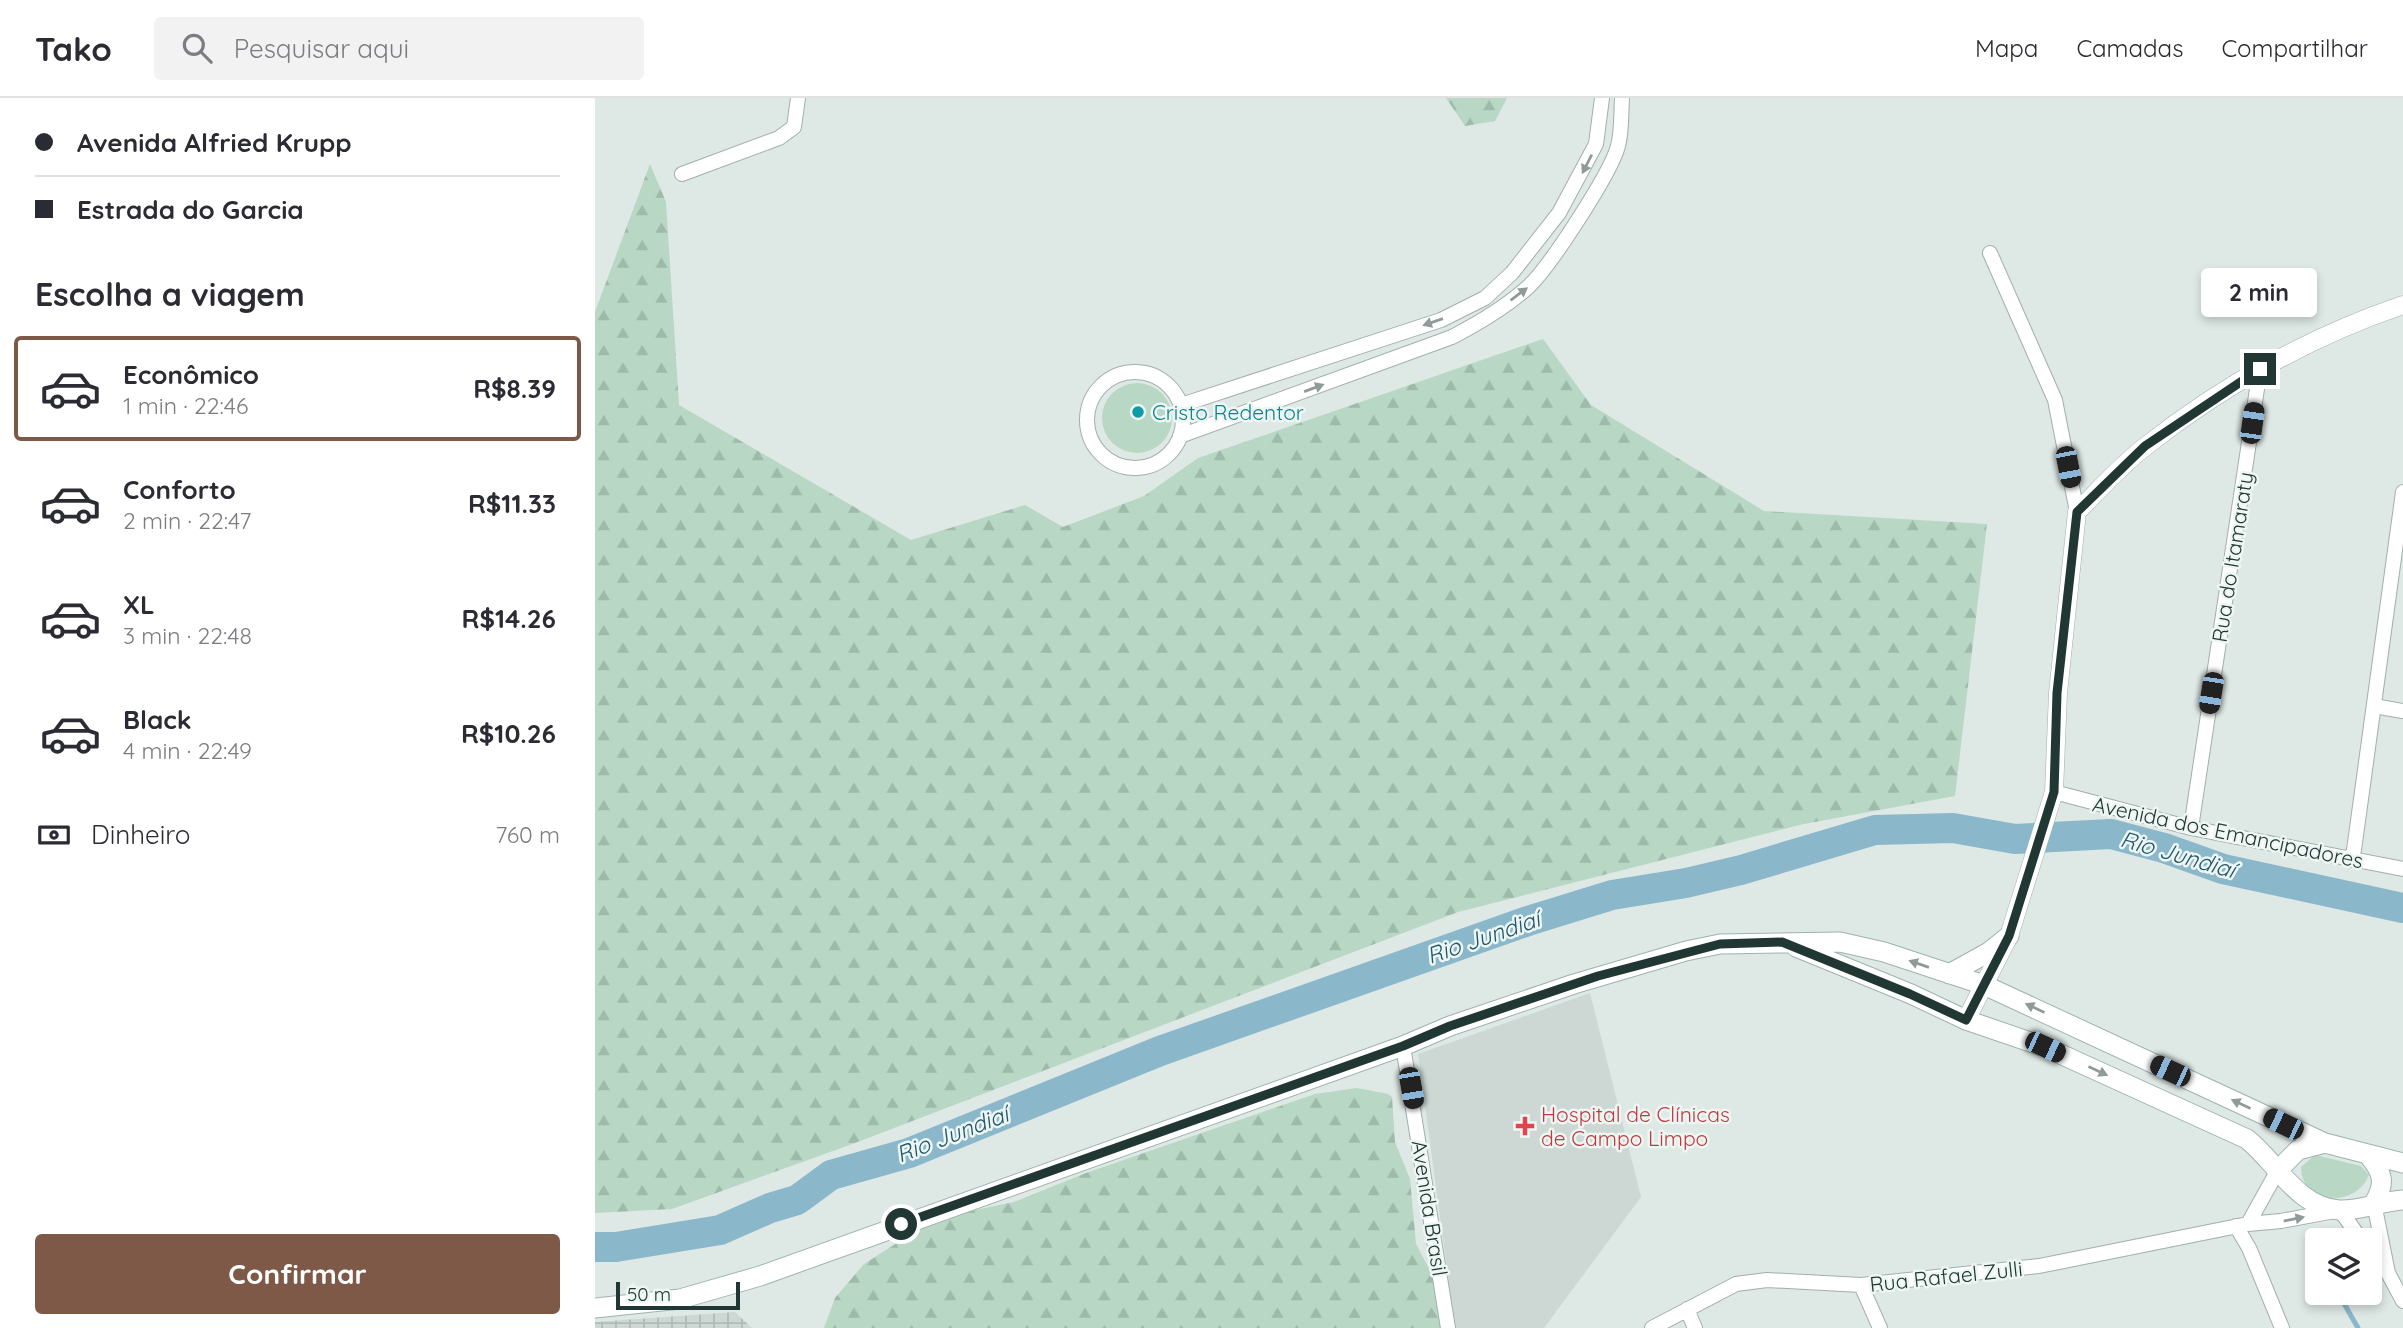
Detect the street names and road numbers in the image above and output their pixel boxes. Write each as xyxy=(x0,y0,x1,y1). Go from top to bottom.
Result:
street label: Rua do Itamaraty xyxy=(2206,470,2258,644)
street label: Avenida dos Emancipadores xyxy=(2090,791,2366,873)
street label: Avenida Brasil xyxy=(1406,1138,1454,1278)
street label: Rua Rafael Zulli xyxy=(1868,1255,2024,1297)

